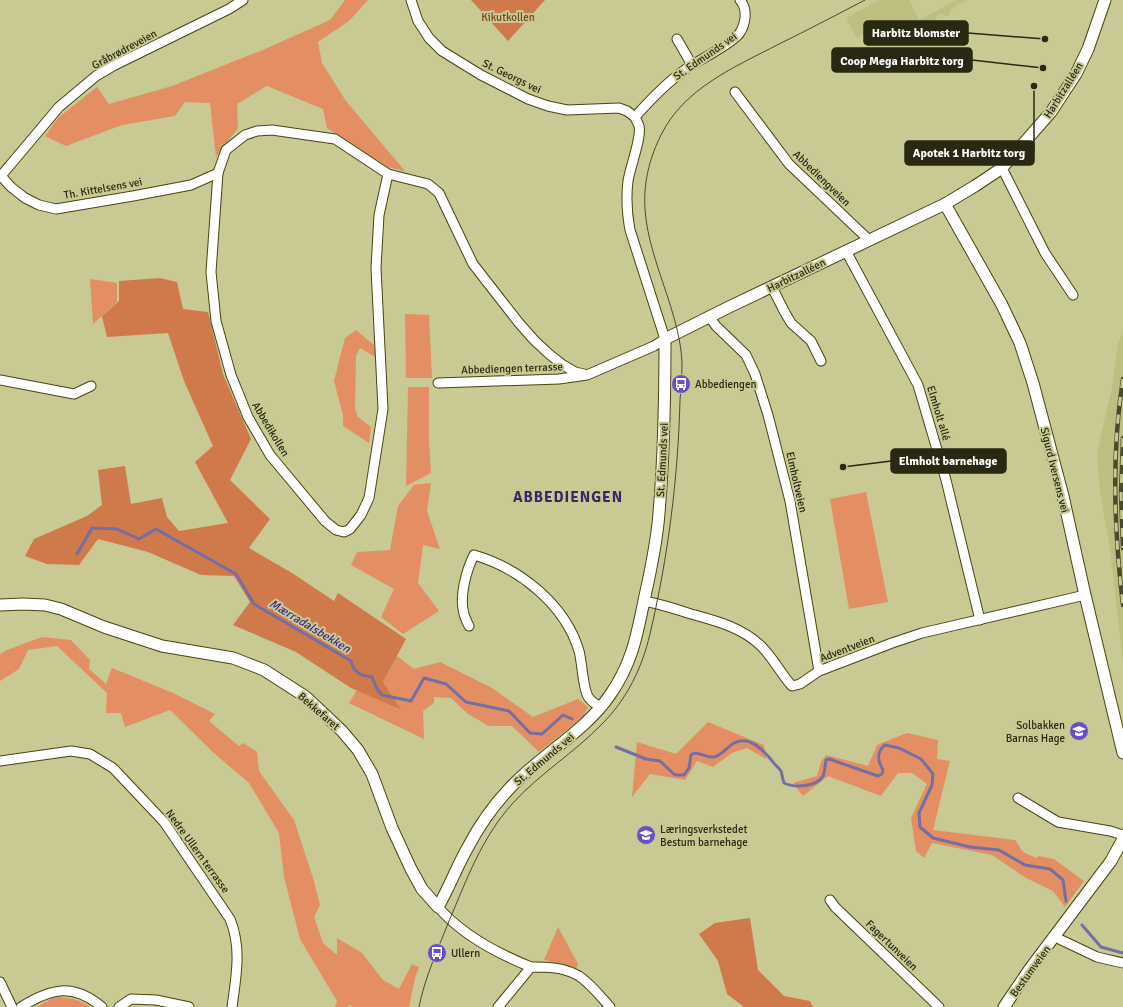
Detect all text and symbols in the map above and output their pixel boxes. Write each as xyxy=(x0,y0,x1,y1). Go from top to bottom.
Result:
park label: Kikutkollen xyxy=(481,11,535,24)
callout: Harbitz blomster xyxy=(864,21,968,45)
text: Harbitz blomster xyxy=(872,26,960,41)
street label: Gråbrødreveien xyxy=(89,27,159,72)
street label: St. Edmunds vei xyxy=(671,30,739,83)
callout: Coop Mega Harbitz torg xyxy=(832,48,972,72)
text: Coop Mega Harbitz torg xyxy=(840,54,964,69)
street label: St. Georgs vei xyxy=(480,57,543,96)
street label: Harbitzalléen xyxy=(1041,60,1086,121)
callout: Apotek 1 Harbitz torg xyxy=(905,141,1034,165)
text: Apotek 1 Harbitz torg xyxy=(913,146,1026,161)
street label: Abbediengveien xyxy=(790,148,853,209)
street label: Th. Kittelsens vei xyxy=(63,175,143,202)
street label: Harbitzalléen xyxy=(765,256,828,295)
street label: Abbediengen terrasse xyxy=(461,360,563,377)
bus stop icon: Abbediengen xyxy=(670,373,692,395)
place label: Abbediengen xyxy=(695,378,756,391)
street label: Elmholt allé xyxy=(924,384,953,442)
street label: Abbedikollen xyxy=(249,400,292,459)
street label: St. Edmunds vei xyxy=(654,423,671,498)
street label: Sigurd Iversens vei xyxy=(1038,426,1071,514)
callout: Elmholt barnehage xyxy=(891,449,1006,473)
street label: Elmholtveien xyxy=(783,451,810,514)
text: Elmholt barnehage xyxy=(899,454,997,469)
district label: ABBEDIENGEN xyxy=(513,488,623,506)
water label: Mærradalsbekken xyxy=(267,596,353,657)
street label: Adventveien xyxy=(818,632,876,665)
street label: Bekkefaret xyxy=(295,690,342,733)
place label: Solbakken Barnas Hage xyxy=(1006,719,1065,745)
school or university icon: Solbakken Barnas Hage xyxy=(1068,720,1090,742)
street label: St. Edmunds vei xyxy=(512,730,577,788)
street label: Nedre Ullern terrasse xyxy=(163,807,232,896)
place label: Læringsverkstedet Bestum barnehage xyxy=(660,823,748,849)
school or university icon: Læringsverkstedet Bestum barnehage xyxy=(635,824,657,846)
street label: Fagertunveien xyxy=(863,917,920,973)
bus stop icon: Ullern xyxy=(426,942,448,964)
street label: Bestumveien xyxy=(1007,943,1053,1000)
place label: Ullern xyxy=(451,947,480,960)

